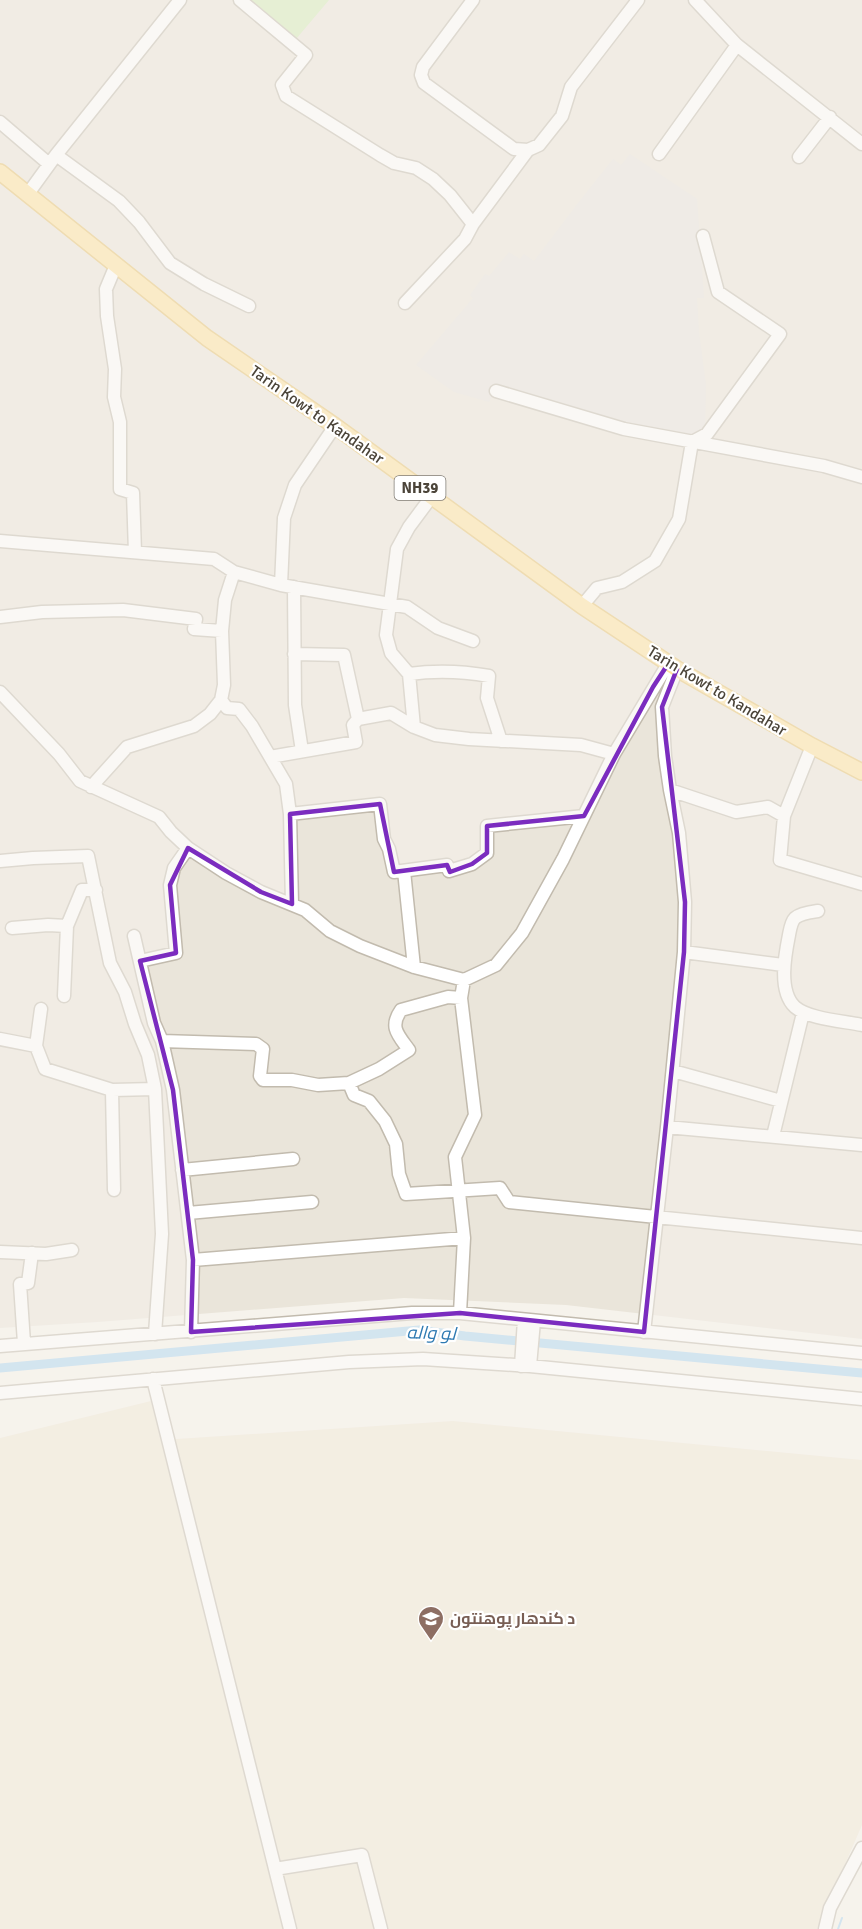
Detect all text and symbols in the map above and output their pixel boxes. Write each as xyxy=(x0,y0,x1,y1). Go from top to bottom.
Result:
street label: Tarin Kowt to Kandahar xyxy=(246,361,388,469)
road number: NH39 xyxy=(394,476,446,500)
street label: Tarin Kowt to Kandahar xyxy=(644,642,790,741)
water label: لو واله xyxy=(406,1321,458,1345)
school or university icon: د کندهار پوهنتون xyxy=(416,1604,446,1642)
place label: د کندهار پوهنتون xyxy=(450,1609,575,1630)

